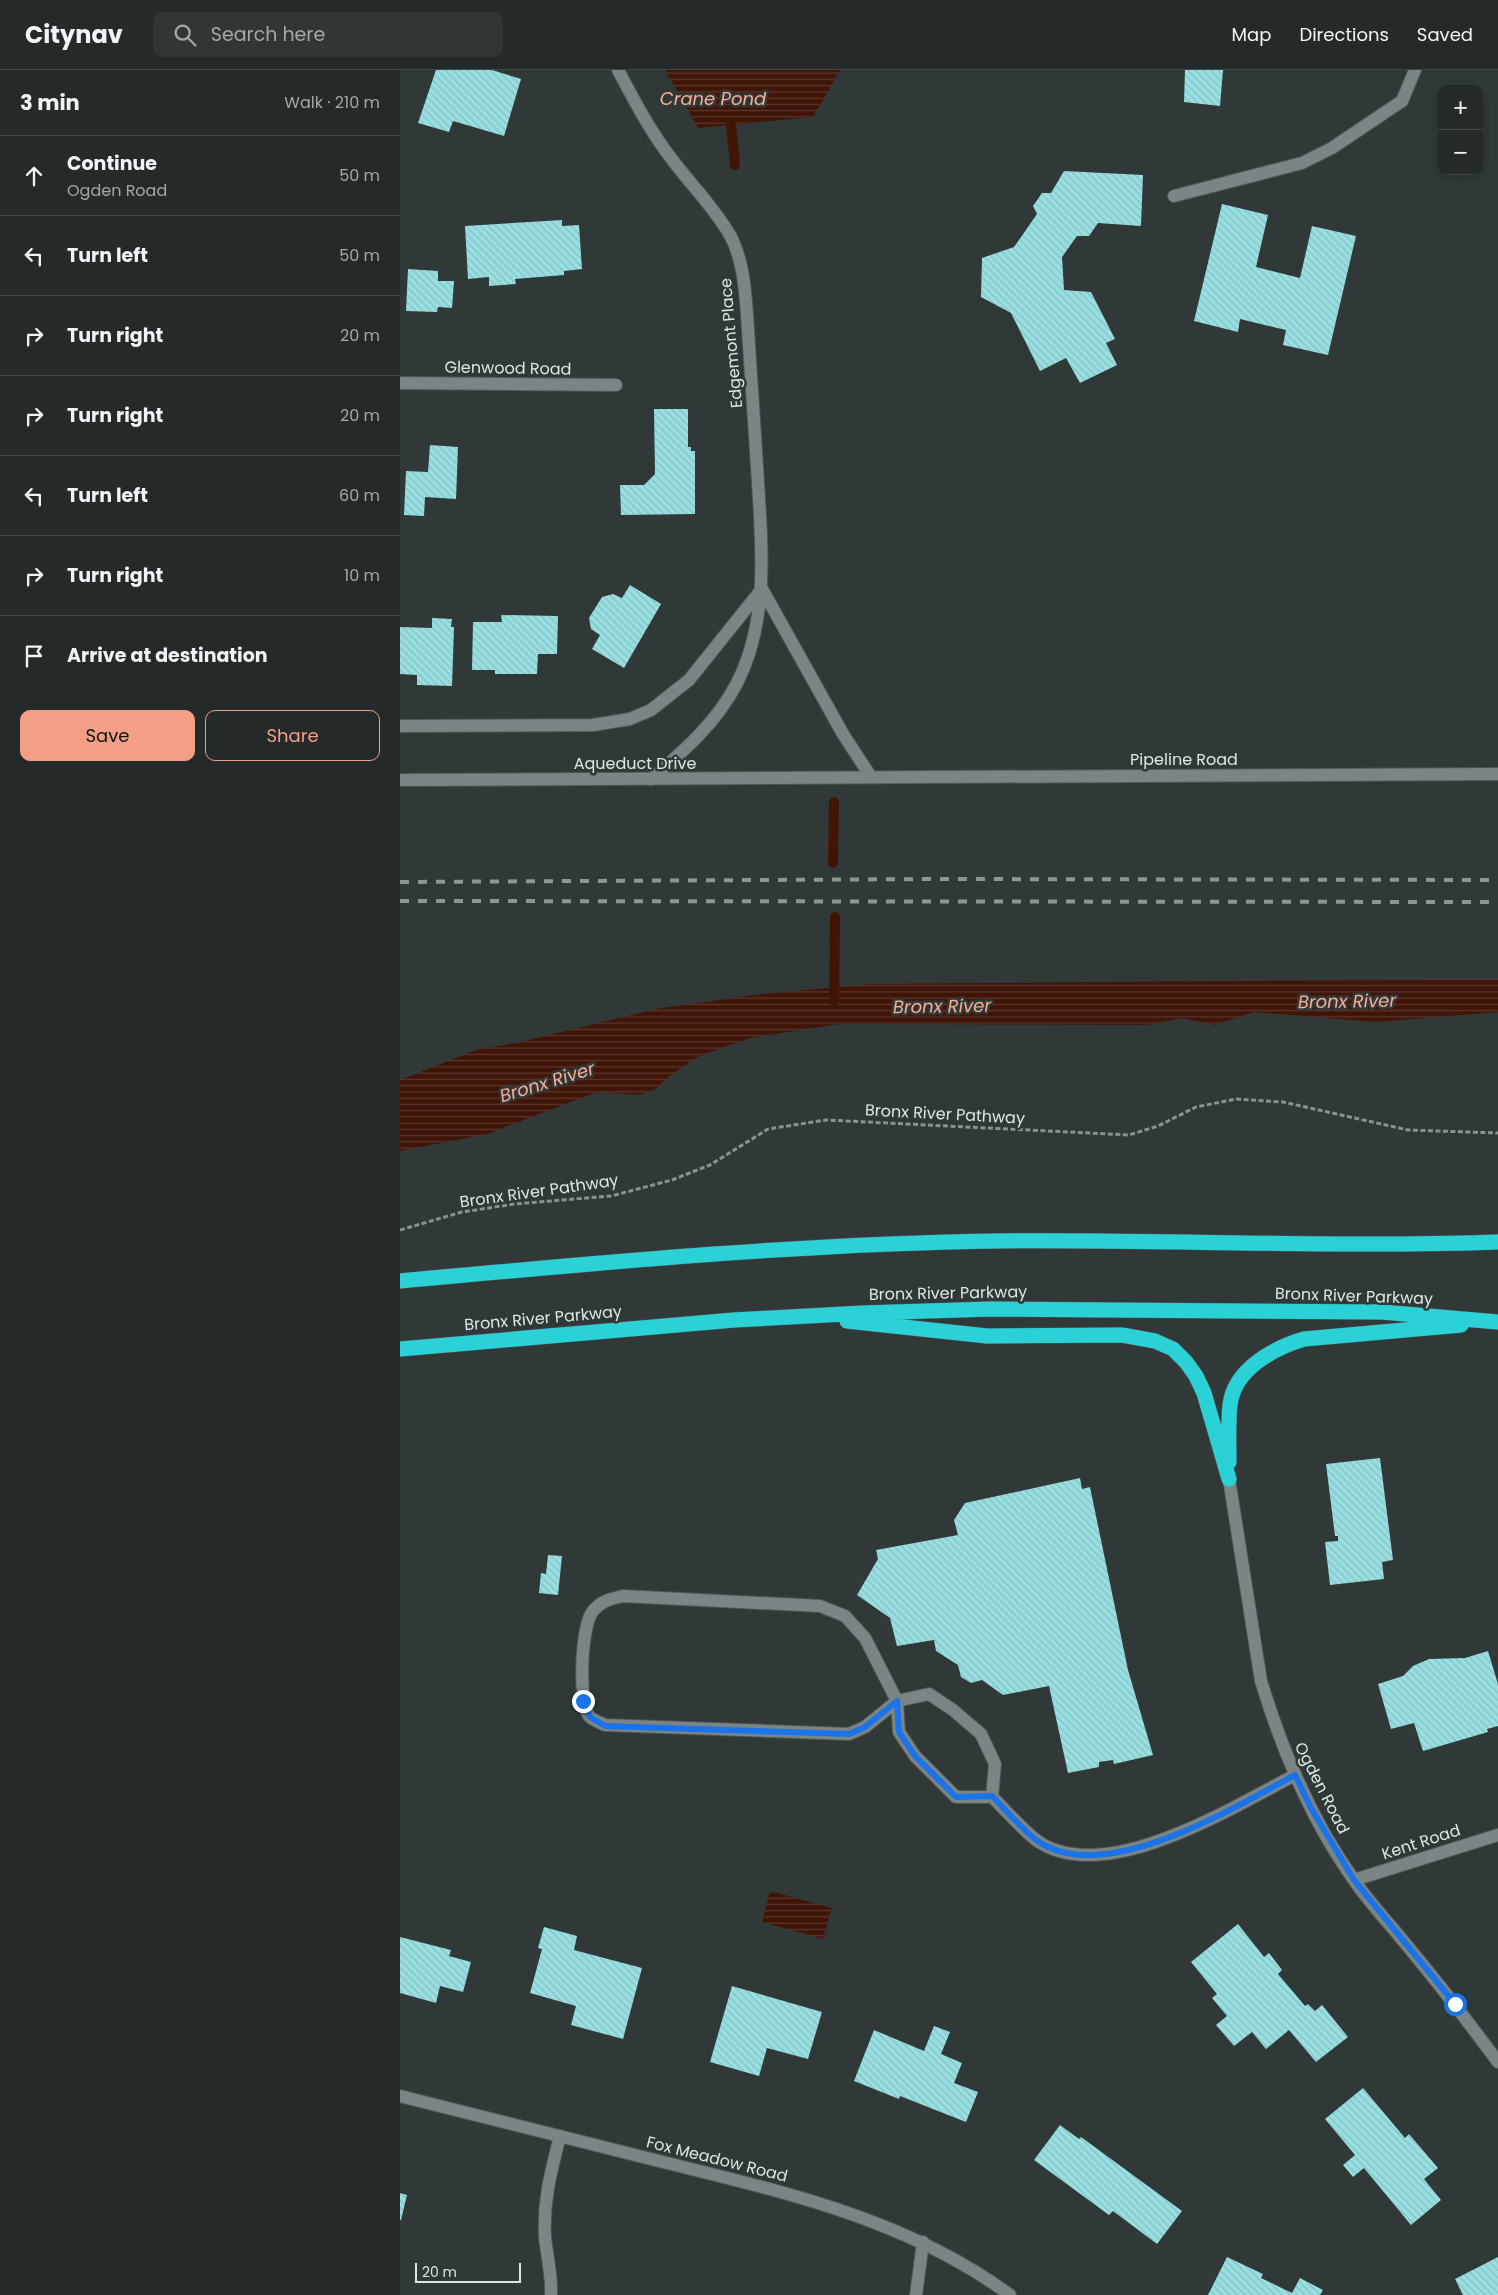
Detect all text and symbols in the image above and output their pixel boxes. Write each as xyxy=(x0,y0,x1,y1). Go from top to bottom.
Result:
search box xyxy=(153,12,503,57)
text: Citynav xyxy=(25,18,123,51)
icon: search xyxy=(171,21,199,49)
text: Search here xyxy=(211,21,325,48)
text: Map xyxy=(1232,22,1271,47)
text: Directions xyxy=(1299,22,1389,47)
text: Saved xyxy=(1417,22,1473,47)
map controls xyxy=(1438,85,1483,175)
button: + xyxy=(1438,85,1483,130)
water label: Crane Pond xyxy=(660,86,767,111)
text: 3 min xyxy=(20,88,80,117)
text: Walk · 210 m xyxy=(284,91,380,114)
button: − xyxy=(1438,130,1483,175)
text: Continue xyxy=(67,150,157,177)
icon: ahead xyxy=(20,162,48,190)
text: 50 m xyxy=(339,164,380,187)
text: Ogden Road xyxy=(67,179,167,202)
icon: left xyxy=(20,242,48,270)
text: Turn left xyxy=(67,242,148,269)
text: 50 m xyxy=(339,244,380,267)
street label: Edgemont Place xyxy=(714,277,748,409)
icon: right xyxy=(20,322,48,350)
text: Turn right xyxy=(67,322,163,349)
text: 20 m xyxy=(340,324,380,347)
street label: Glenwood Road xyxy=(444,355,572,381)
icon: right xyxy=(20,402,48,430)
text: Turn right xyxy=(67,402,163,429)
text: 20 m xyxy=(340,404,380,427)
icon: left xyxy=(20,482,48,510)
text: Turn left xyxy=(67,482,148,509)
text: 60 m xyxy=(339,484,380,507)
icon: right xyxy=(20,562,48,590)
text: Turn right xyxy=(67,562,163,589)
text: 10 m xyxy=(344,564,380,587)
icon: arrive xyxy=(20,642,48,670)
text: Arrive at destination xyxy=(67,642,268,669)
button: Save xyxy=(20,710,195,761)
button: Share xyxy=(205,710,380,761)
street label: Pipeline Road xyxy=(1130,748,1238,771)
street label: Aqueduct Drive xyxy=(574,752,696,775)
water label: Bronx River xyxy=(1298,988,1398,1014)
water label: Bronx River xyxy=(893,993,993,1019)
water label: Bronx River xyxy=(496,1055,599,1108)
street label: Bronx River Pathway xyxy=(864,1098,1026,1130)
street label: Bronx River Pathway xyxy=(458,1168,620,1214)
street label: Bronx River Parkway xyxy=(869,1280,1027,1306)
street label: Bronx River Parkway xyxy=(1275,1282,1433,1310)
street label: Bronx River Parkway xyxy=(463,1300,623,1336)
route end xyxy=(572,1690,595,1713)
street label: Ogden Road xyxy=(1289,1738,1355,1838)
street label: Kent Road xyxy=(1379,1818,1463,1866)
route start xyxy=(1444,1993,1467,2016)
street label: Fox Meadow Road xyxy=(644,2130,790,2188)
scale bar xyxy=(415,2260,521,2283)
text: 20 m xyxy=(422,2262,457,2282)

